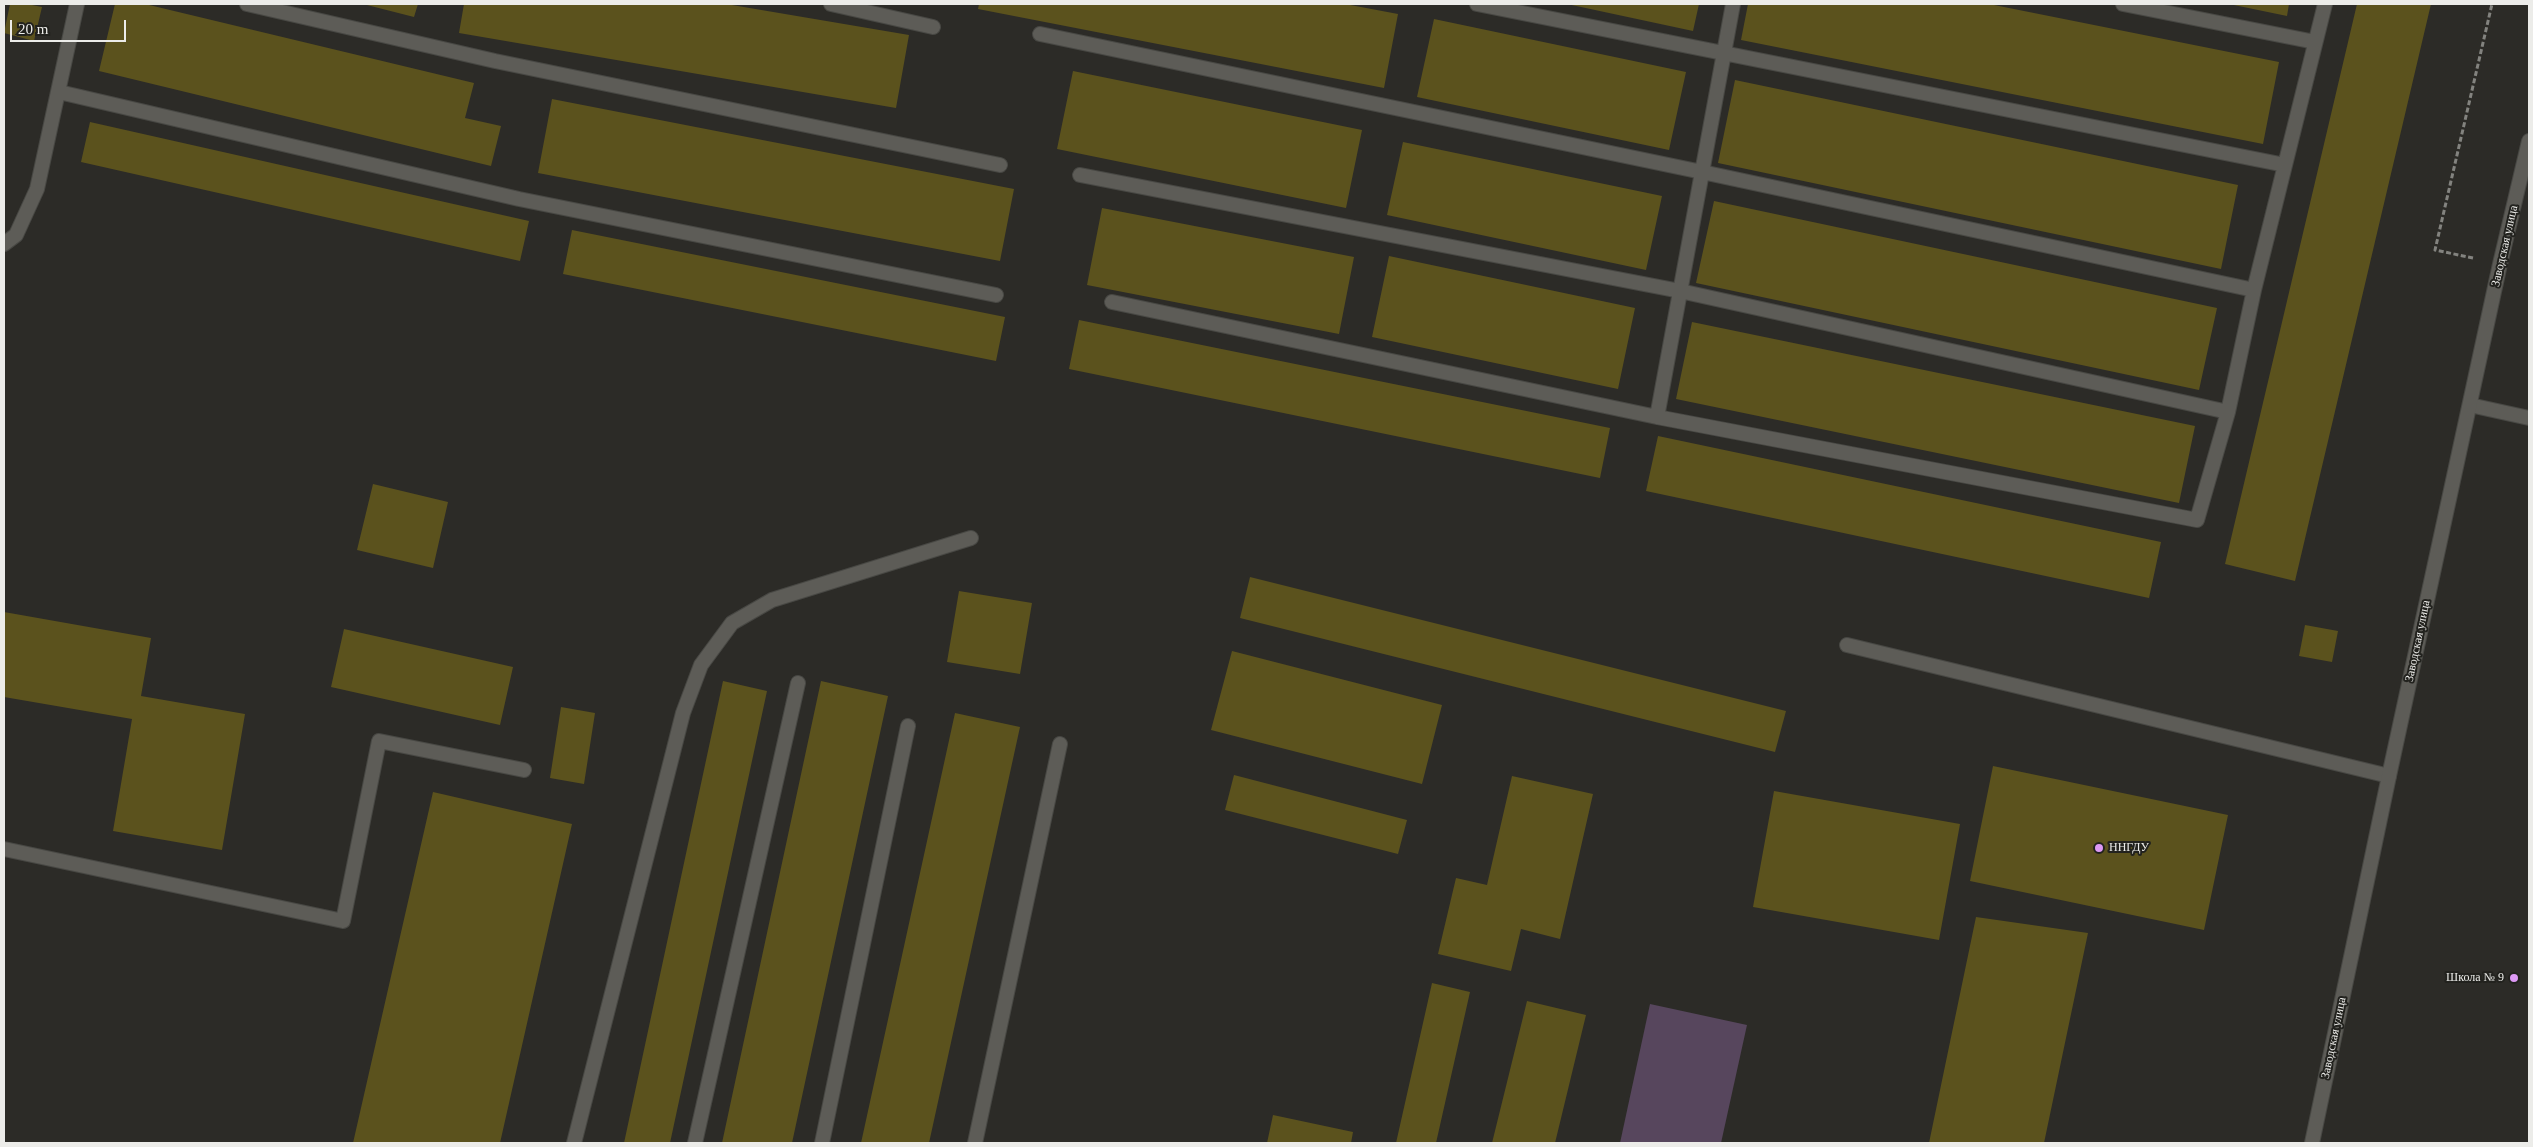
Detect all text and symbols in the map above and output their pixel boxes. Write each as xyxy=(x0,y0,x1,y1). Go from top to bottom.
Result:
scale bar xyxy=(12,10,129,42)
text: 20 m xyxy=(18,21,48,37)
street label: Заводская улица xyxy=(2489,204,2521,288)
street label: Заводская улица xyxy=(2402,599,2434,683)
place label: ННГДУ xyxy=(2109,841,2149,855)
marker: ННГДУ xyxy=(2093,842,2105,854)
place label: Школа № 9 xyxy=(2446,971,2504,985)
marker: Школа № 9 xyxy=(2508,972,2520,984)
street label: Заводская улица xyxy=(2318,996,2350,1080)

